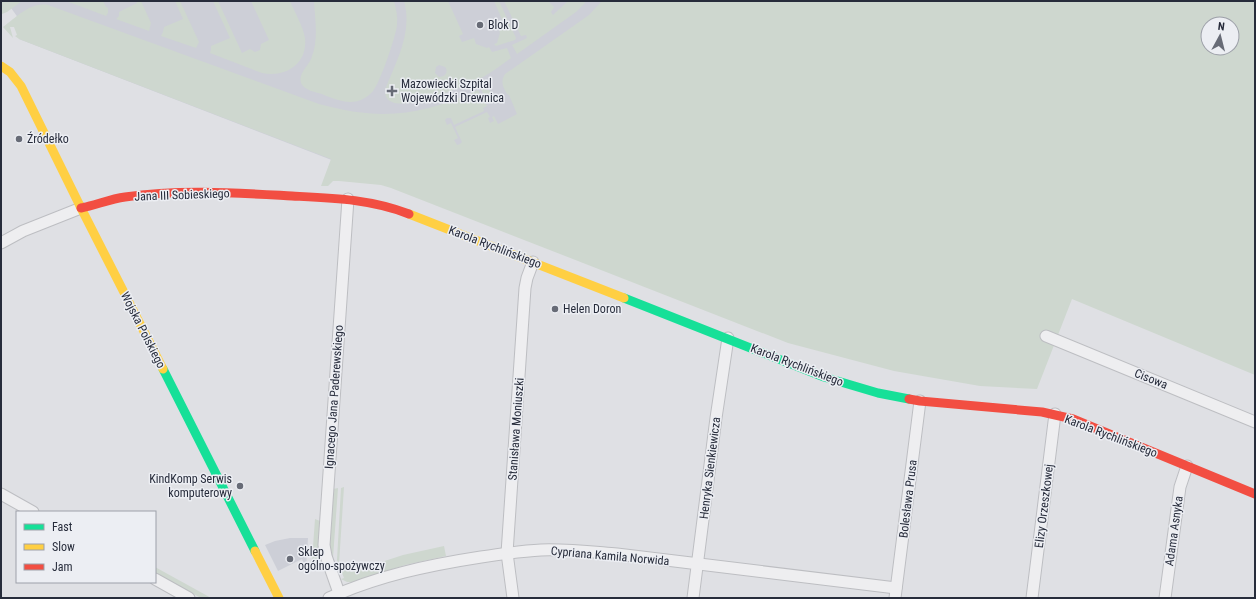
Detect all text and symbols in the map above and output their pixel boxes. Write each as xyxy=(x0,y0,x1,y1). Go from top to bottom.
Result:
north arrow xyxy=(1200,16,1240,56)
place label: Blok D xyxy=(488,18,518,32)
marker: Blok D xyxy=(475,20,485,30)
text: N xyxy=(1217,20,1226,33)
place label: Mazowiecki Szpital Wojewódzki Drewnica xyxy=(401,77,504,105)
marker: Mazowiecki Szpital Wojewódzki Drewnica xyxy=(386,85,398,97)
place label: Źródełko xyxy=(27,131,69,146)
marker: Źródełko xyxy=(14,134,24,144)
street label: Jana III Sobieskiego xyxy=(134,186,230,204)
street label: Karola Rychlińskiego xyxy=(447,223,543,271)
street label: Wojska Polskiego xyxy=(118,290,168,370)
place label: Helen Doron xyxy=(563,302,621,316)
marker: Helen Doron xyxy=(550,304,560,314)
street label: Ignacego Jana Paderewskiego xyxy=(322,325,346,469)
street label: Karola Rychlińskiego xyxy=(749,341,845,389)
street label: Cisowa xyxy=(1132,366,1170,392)
street label: Stanisława Moniuszki xyxy=(505,377,527,481)
street label: Karola Rychlińskiego xyxy=(1063,412,1159,460)
street label: Henryka Sienkiewicza xyxy=(697,416,723,520)
street label: Bolesława Prusa xyxy=(896,459,920,539)
street label: Elizy Orzeszkowej xyxy=(1032,463,1056,549)
place label: KindKomp Serwis komputerowy xyxy=(149,472,232,500)
marker: KindKomp Serwis komputerowy xyxy=(235,481,245,491)
street label: Adama Asnyka xyxy=(1162,495,1186,567)
legend xyxy=(16,511,156,583)
text: Fast xyxy=(52,520,73,534)
text: Slow xyxy=(52,540,75,554)
street label: Cypriana Kamila Norwida xyxy=(550,544,670,568)
place label: Sklep ogólno-spożywczy xyxy=(298,545,385,573)
marker: Sklep ogólno-spożywczy xyxy=(285,554,295,564)
text: Jam xyxy=(52,560,73,574)

